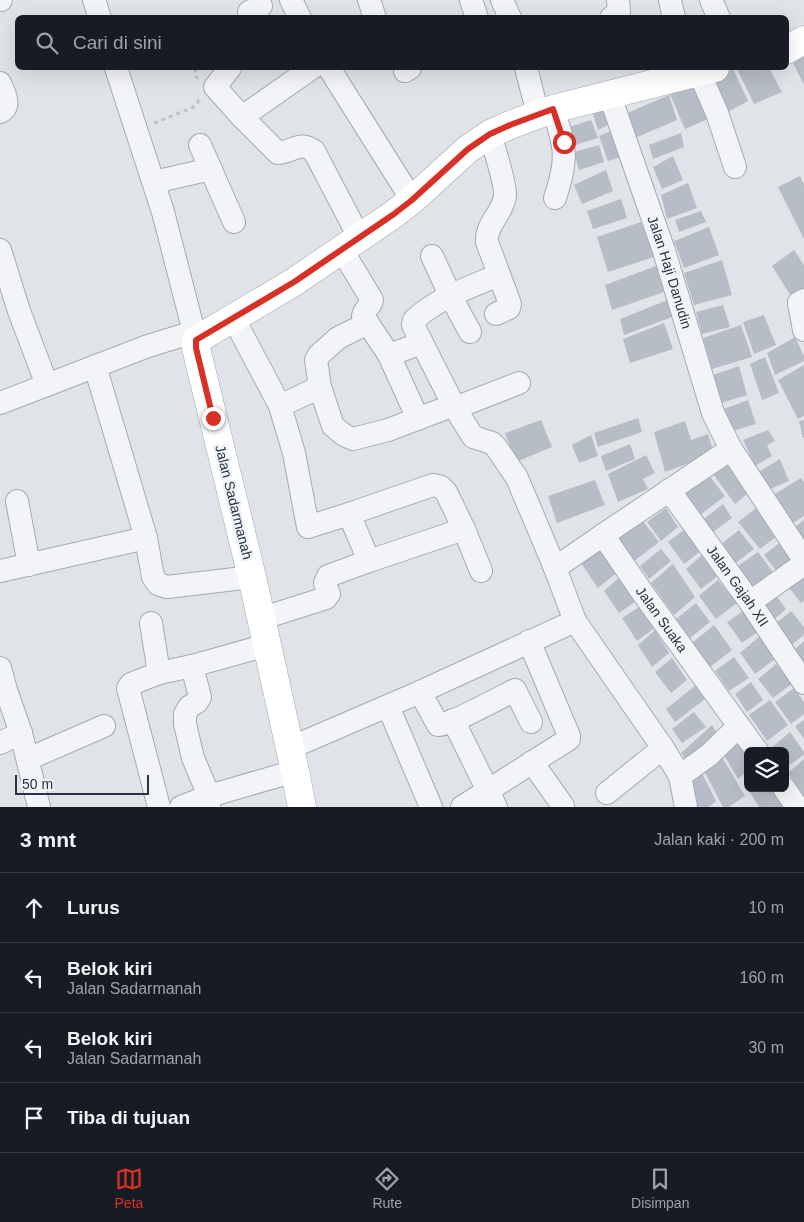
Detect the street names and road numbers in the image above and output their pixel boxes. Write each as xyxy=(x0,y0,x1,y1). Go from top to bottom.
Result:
street label: Jalan Haji Danudin xyxy=(644,213,695,331)
street label: Jalan Sadarmanah xyxy=(212,443,256,561)
street label: Jalan Gajah XII xyxy=(704,542,772,629)
street label: Jalan Suaka xyxy=(633,583,691,655)

